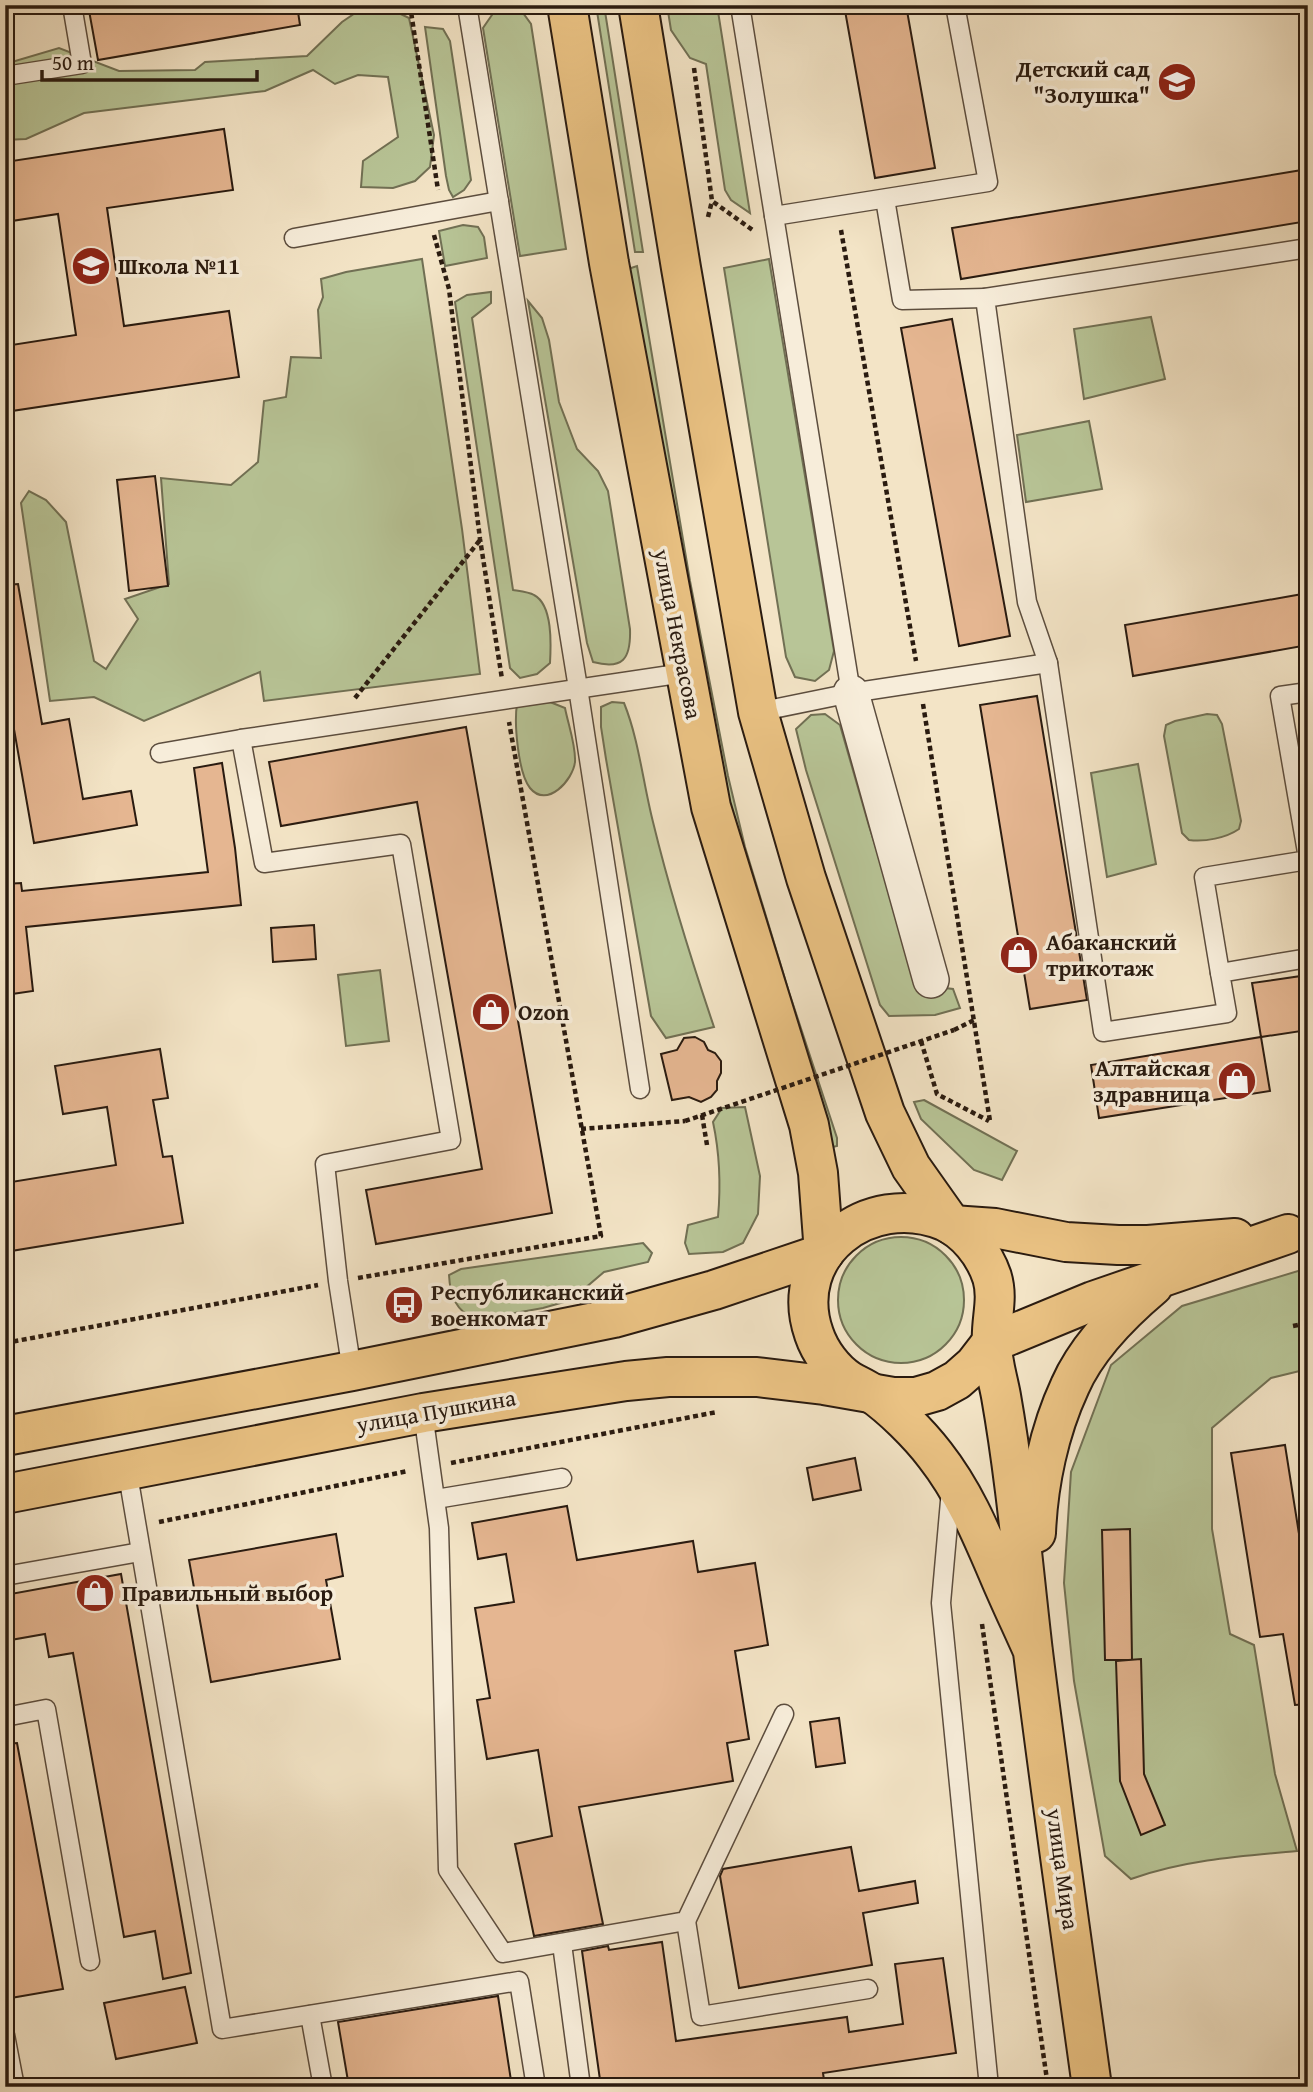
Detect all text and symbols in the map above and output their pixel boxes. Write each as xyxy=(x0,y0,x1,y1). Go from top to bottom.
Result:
scale bar xyxy=(42,38,257,82)
text: 50 m xyxy=(52,47,94,78)
place label: Детский сад "Золушка" xyxy=(1015,52,1150,111)
school or university icon: Детский сад "Золушка" xyxy=(1156,61,1198,103)
school or university icon: Школа №11 xyxy=(70,245,112,287)
place label: Школа №11 xyxy=(118,249,240,282)
street label: улица Некрасова xyxy=(646,545,711,722)
place label: Абаканский трикотаж xyxy=(1046,925,1177,984)
shop icon: Абаканский трикотаж xyxy=(998,934,1040,976)
shop icon: Ozon xyxy=(470,991,512,1033)
place label: Ozon xyxy=(518,995,570,1028)
place label: Алтайская здравница xyxy=(1093,1051,1210,1110)
shop icon: Алтайская здравница xyxy=(1216,1060,1258,1102)
place label: Республиканский военкомат xyxy=(431,1275,624,1334)
bus stop icon: Республиканский военкомат xyxy=(383,1284,425,1326)
street label: улица Пушкина xyxy=(353,1380,518,1441)
shop icon: Правильный выбор xyxy=(74,1572,116,1614)
place label: Правильный выбор xyxy=(122,1576,333,1609)
street label: улица Мира xyxy=(1039,1805,1088,1932)

